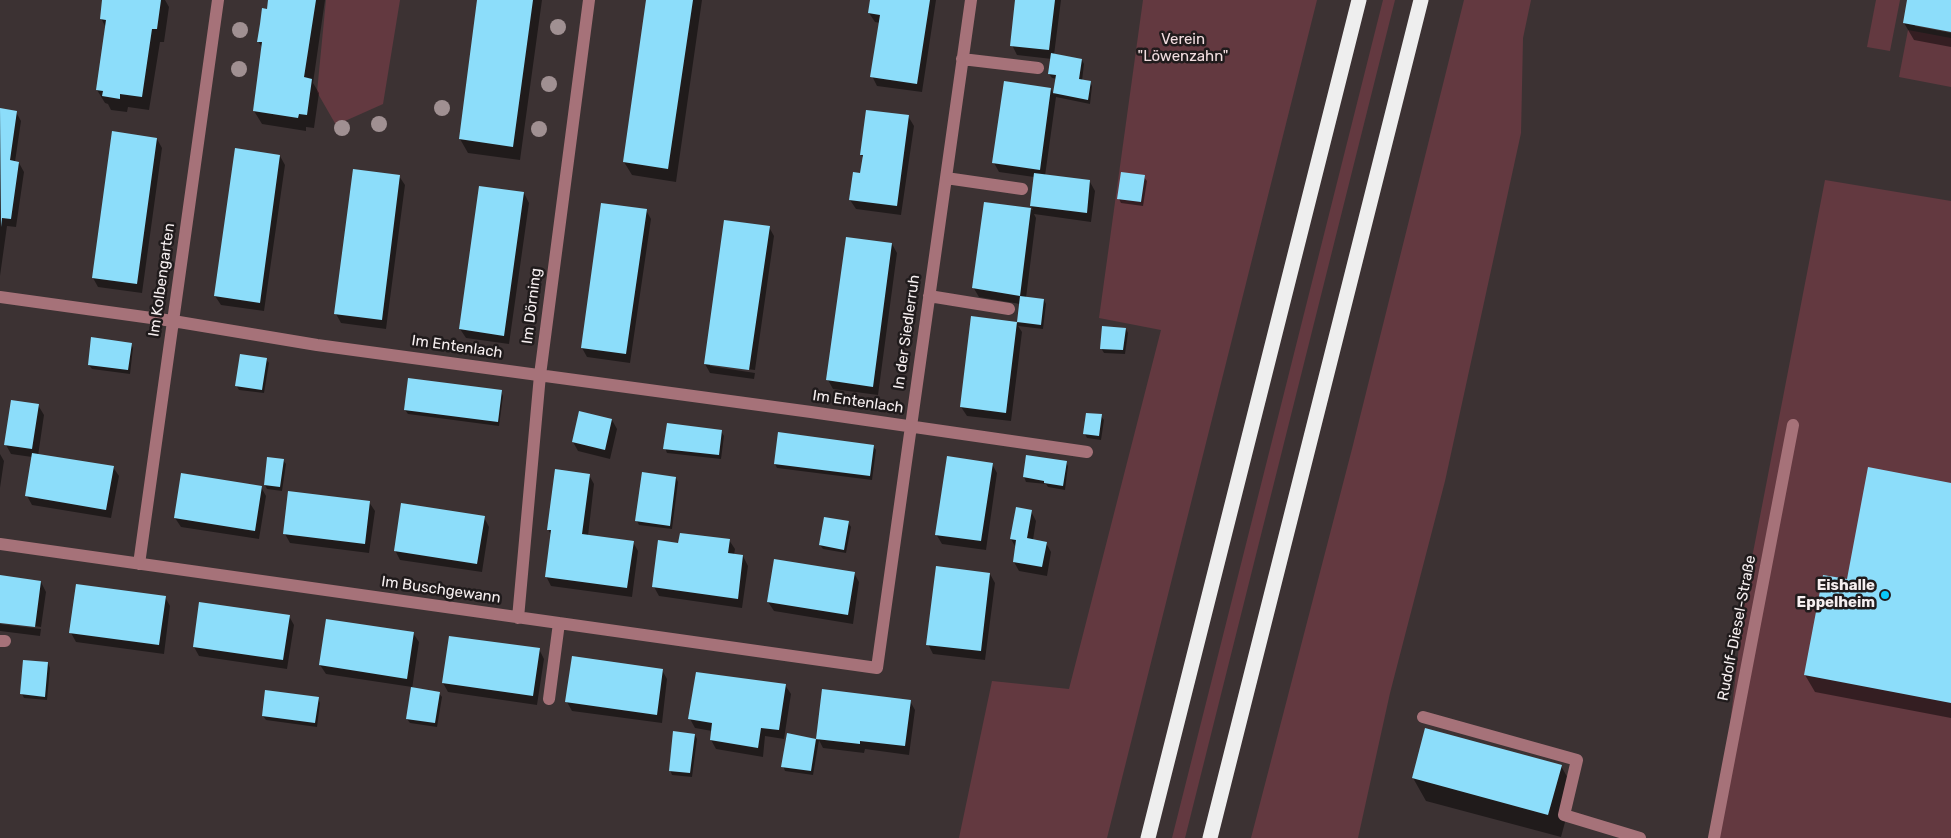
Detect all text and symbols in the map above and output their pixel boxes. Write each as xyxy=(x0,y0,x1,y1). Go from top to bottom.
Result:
park label: Verein "Löwenzahn" xyxy=(1138,31,1228,66)
street label: Im Kolbengarten xyxy=(145,222,179,338)
street label: Im Dörning xyxy=(518,267,546,345)
street label: In der Siedlerruh xyxy=(890,274,924,390)
street label: Im Entenlach xyxy=(410,332,504,362)
street label: Im Entenlach xyxy=(811,387,905,417)
street label: Rudolf-Diesel-Straße xyxy=(1714,554,1760,702)
street label: Im Buschgewann xyxy=(380,573,502,607)
place label: Eishalle Eppelheim xyxy=(1797,577,1875,612)
marker: Eishalle Eppelheim xyxy=(1879,589,1891,601)

